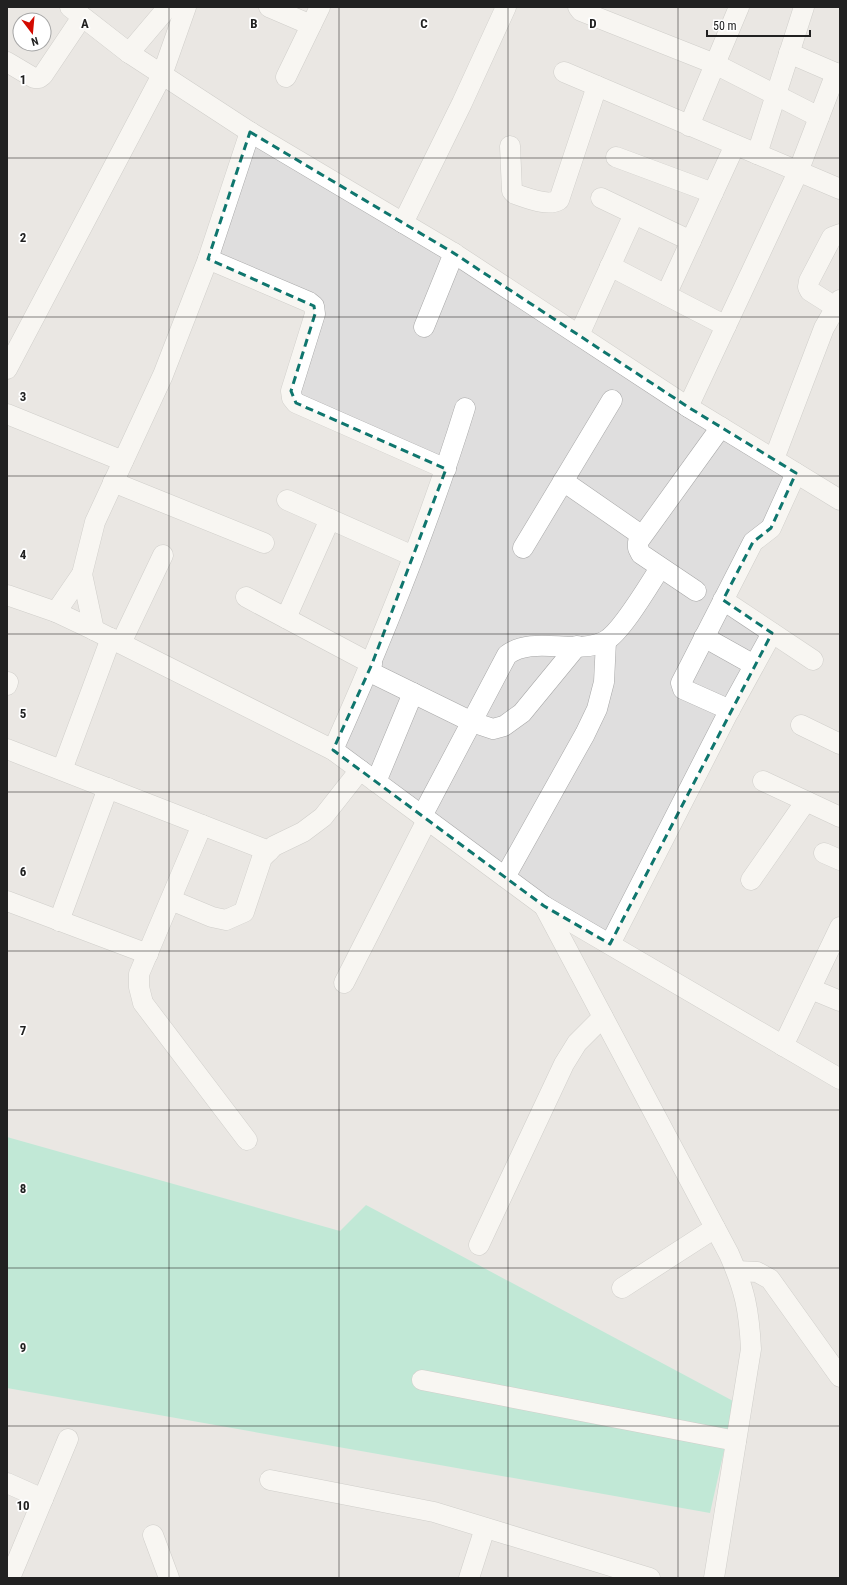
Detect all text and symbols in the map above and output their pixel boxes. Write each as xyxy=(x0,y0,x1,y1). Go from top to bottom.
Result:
north arrow xyxy=(12,12,52,52)
scale bar xyxy=(707,12,810,38)
text: A xyxy=(81,16,89,31)
text: B xyxy=(250,16,258,31)
text: C xyxy=(420,16,428,31)
text: D xyxy=(589,16,597,31)
text: 50 m xyxy=(713,19,737,33)
text: N xyxy=(29,34,40,48)
text: 1 xyxy=(20,72,26,87)
text: 2 xyxy=(20,230,27,245)
text: 3 xyxy=(20,389,26,404)
text: 4 xyxy=(20,547,27,562)
text: 5 xyxy=(20,706,27,721)
text: 6 xyxy=(20,864,27,879)
text: 7 xyxy=(20,1023,27,1038)
text: 8 xyxy=(20,1181,26,1196)
text: 9 xyxy=(20,1340,26,1355)
text: 10 xyxy=(16,1498,30,1513)

